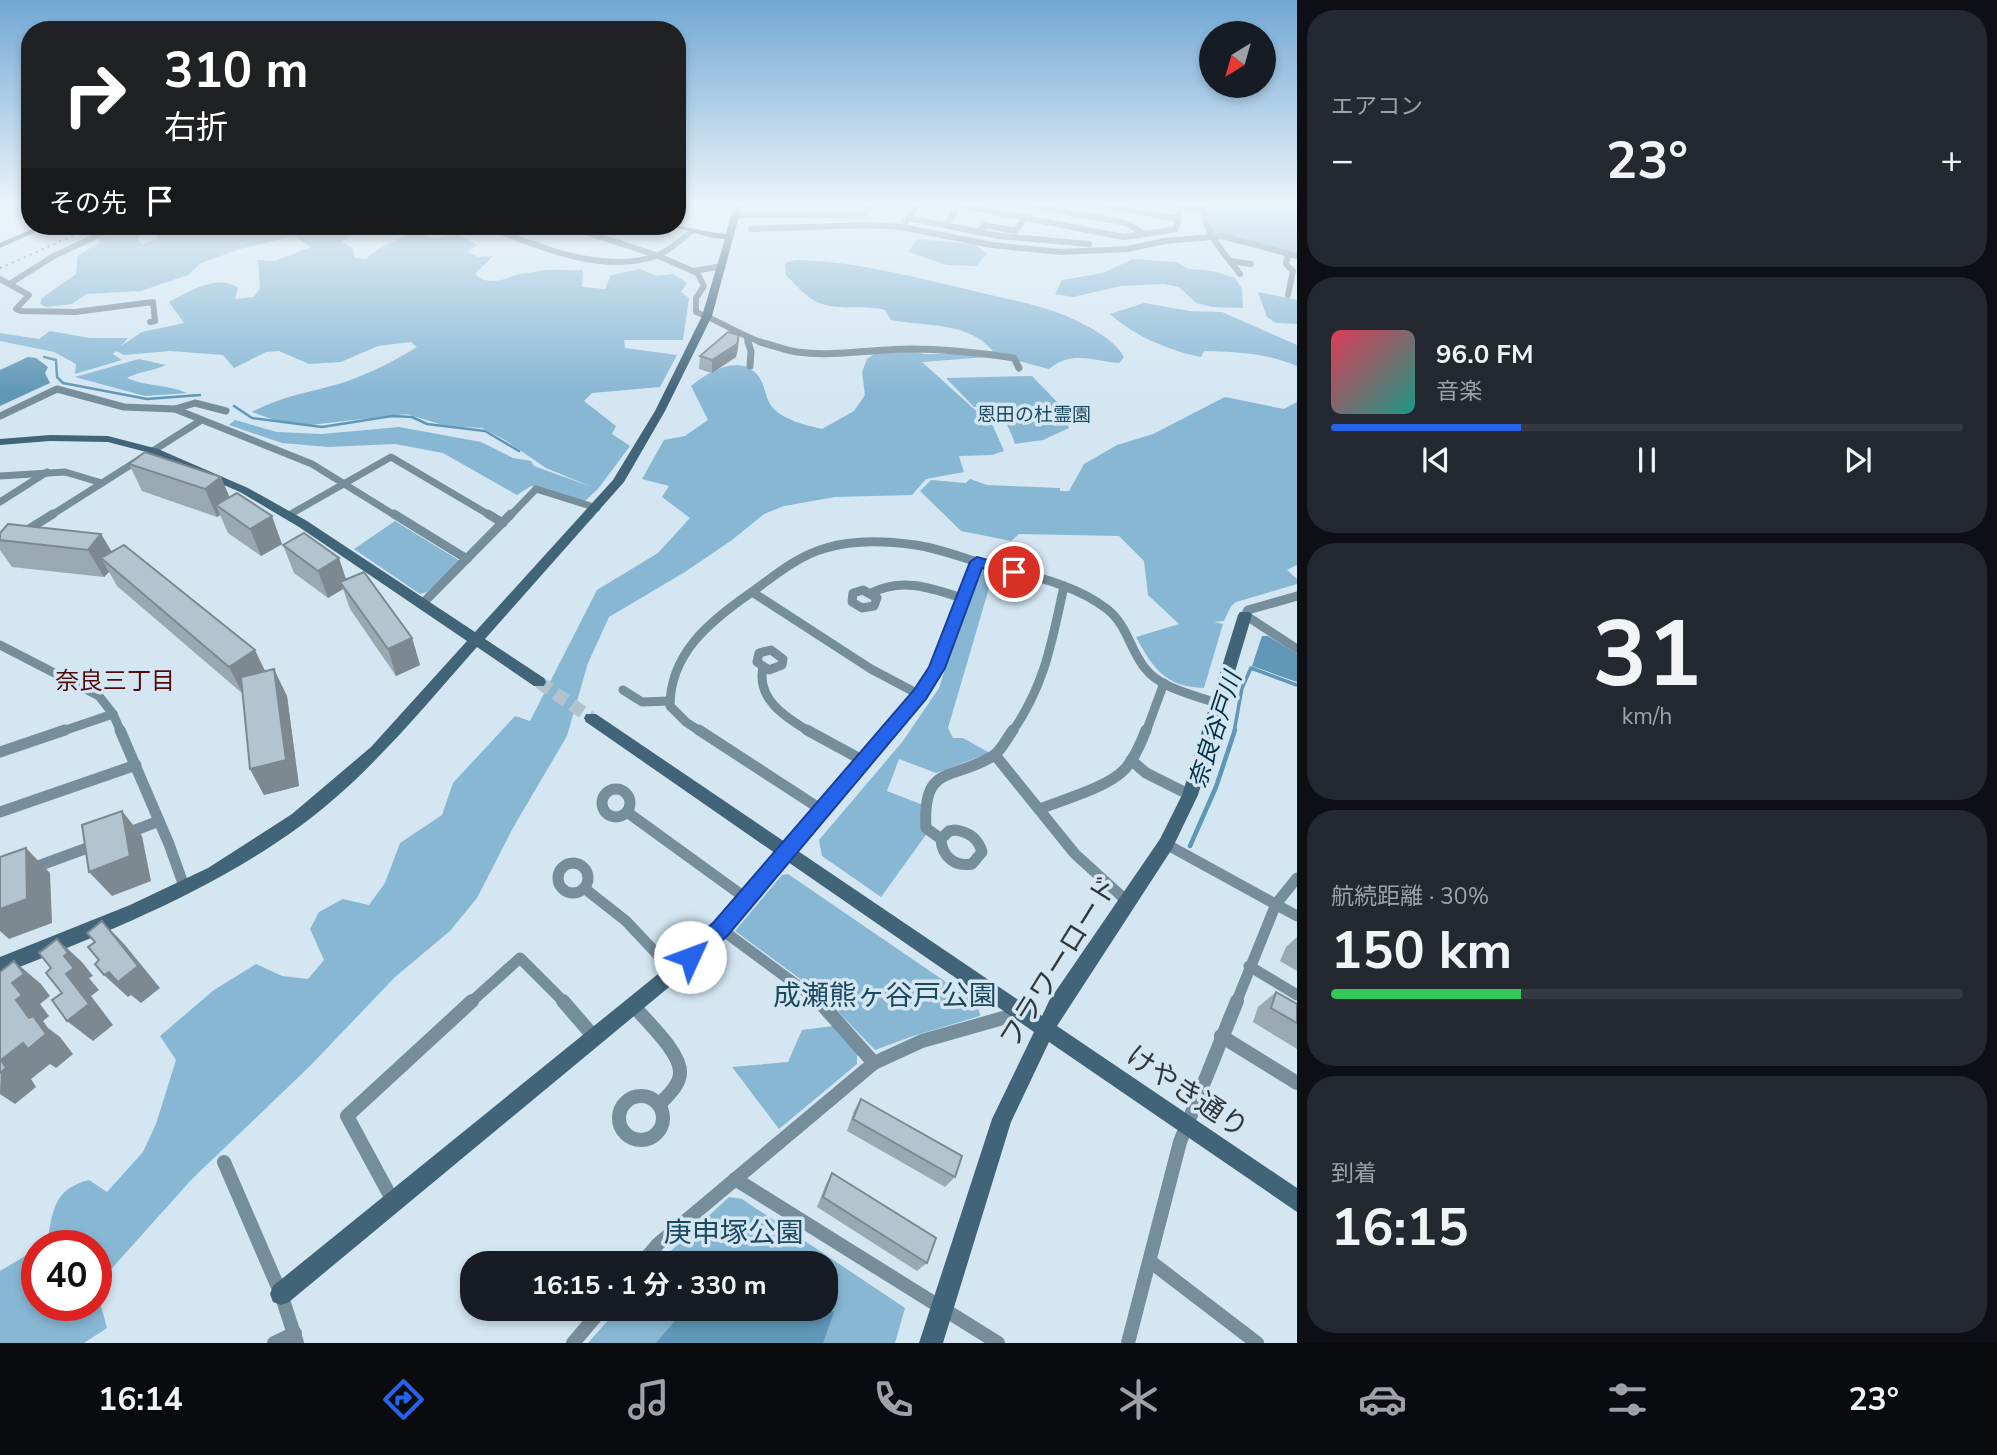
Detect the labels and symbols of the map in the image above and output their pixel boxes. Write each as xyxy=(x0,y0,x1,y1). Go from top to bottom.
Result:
north arrow xyxy=(1199,21,1276,98)
park label: 恩田の杜霊園 xyxy=(977,402,1091,428)
pin xyxy=(984,542,1044,602)
district label: 奈良三丁目 xyxy=(55,665,175,697)
water label: 奈良谷戸川 xyxy=(1181,665,1250,792)
street label: フラワーロード xyxy=(991,869,1127,1055)
position arrow xyxy=(653,920,727,994)
park label: 成瀬熊ヶ谷戸公園 xyxy=(773,977,997,1015)
street label: けやき通り xyxy=(1118,1037,1256,1147)
park label: 庚申塚公園 xyxy=(664,1214,804,1252)
speed limit sign: 40 xyxy=(21,1230,112,1321)

